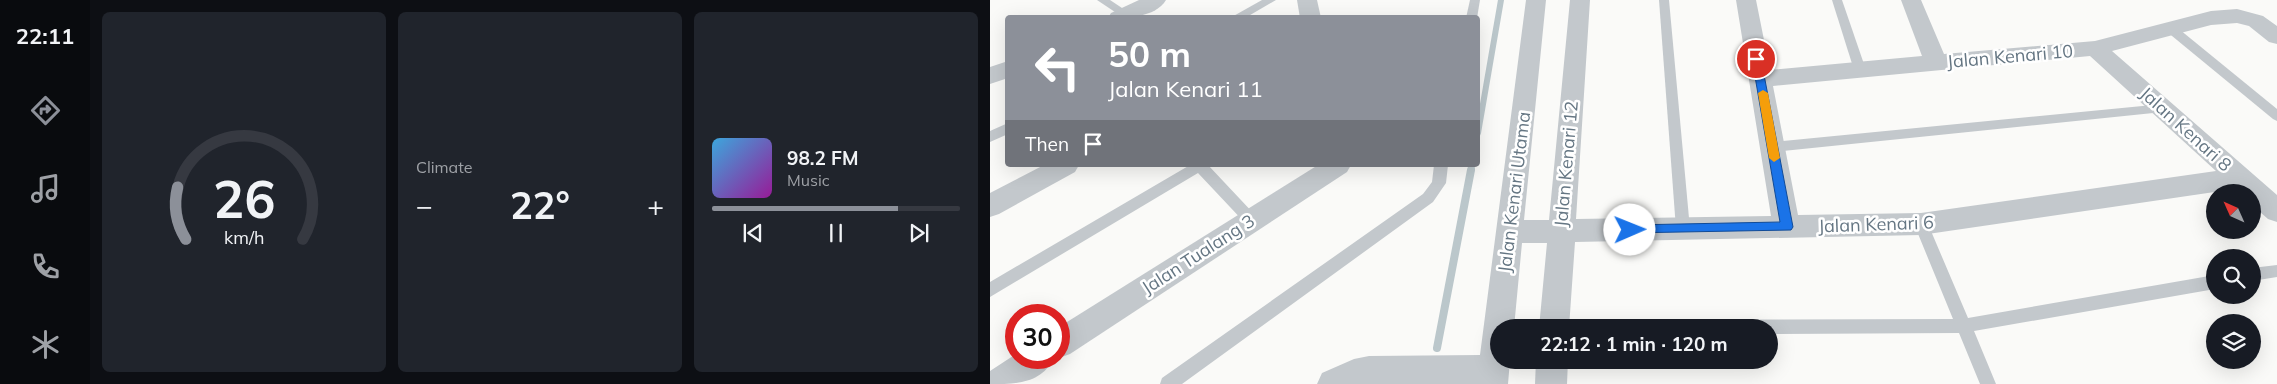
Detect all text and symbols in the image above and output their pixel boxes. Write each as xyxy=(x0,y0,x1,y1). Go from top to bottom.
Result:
text: 22:11 xyxy=(16,22,74,50)
text: 50 m xyxy=(1108,32,1191,76)
icon: left xyxy=(1025,35,1090,100)
pin xyxy=(1735,38,1777,80)
street label: Jalan Kenari 10 xyxy=(1946,39,2074,73)
icon: arrive xyxy=(1742,45,1770,73)
text: Jalan Kenari 11 xyxy=(1108,75,1263,103)
street label: Jalan Kenari 8 xyxy=(2135,82,2237,176)
icon: directions xyxy=(28,93,63,128)
street label: Jalan Kenari 12 xyxy=(1549,100,1583,228)
street label: Jalan Kenari Utama xyxy=(1493,110,1535,274)
icon: arrive xyxy=(1079,130,1107,158)
text: Then xyxy=(1025,132,1069,156)
text: 98.2 FM xyxy=(787,146,859,170)
text: Climate xyxy=(416,157,472,177)
text: 26 xyxy=(213,166,275,231)
text: Music xyxy=(787,170,830,190)
icon: music xyxy=(28,171,63,206)
text: 22° xyxy=(510,181,570,229)
north arrow xyxy=(2206,184,2261,239)
map controls xyxy=(2206,184,2261,369)
text: − xyxy=(416,188,433,223)
text: + xyxy=(647,188,664,223)
position arrow xyxy=(1603,203,1655,255)
street label: Jalan Tualang 3 xyxy=(1137,209,1259,299)
street label: Jalan Kenari 6 xyxy=(1818,210,1934,238)
icon: previous xyxy=(739,219,767,247)
icon: pause xyxy=(822,219,850,247)
icon: next xyxy=(905,219,933,247)
text: km/h xyxy=(224,226,264,248)
icon: phone xyxy=(28,249,63,284)
button: search xyxy=(2206,249,2261,304)
speed limit sign: 30 xyxy=(1005,304,1070,369)
button: layers xyxy=(2206,314,2261,369)
icon: climate xyxy=(28,327,63,362)
text: 22:12 · 1 min · 120 m xyxy=(1540,332,1728,356)

